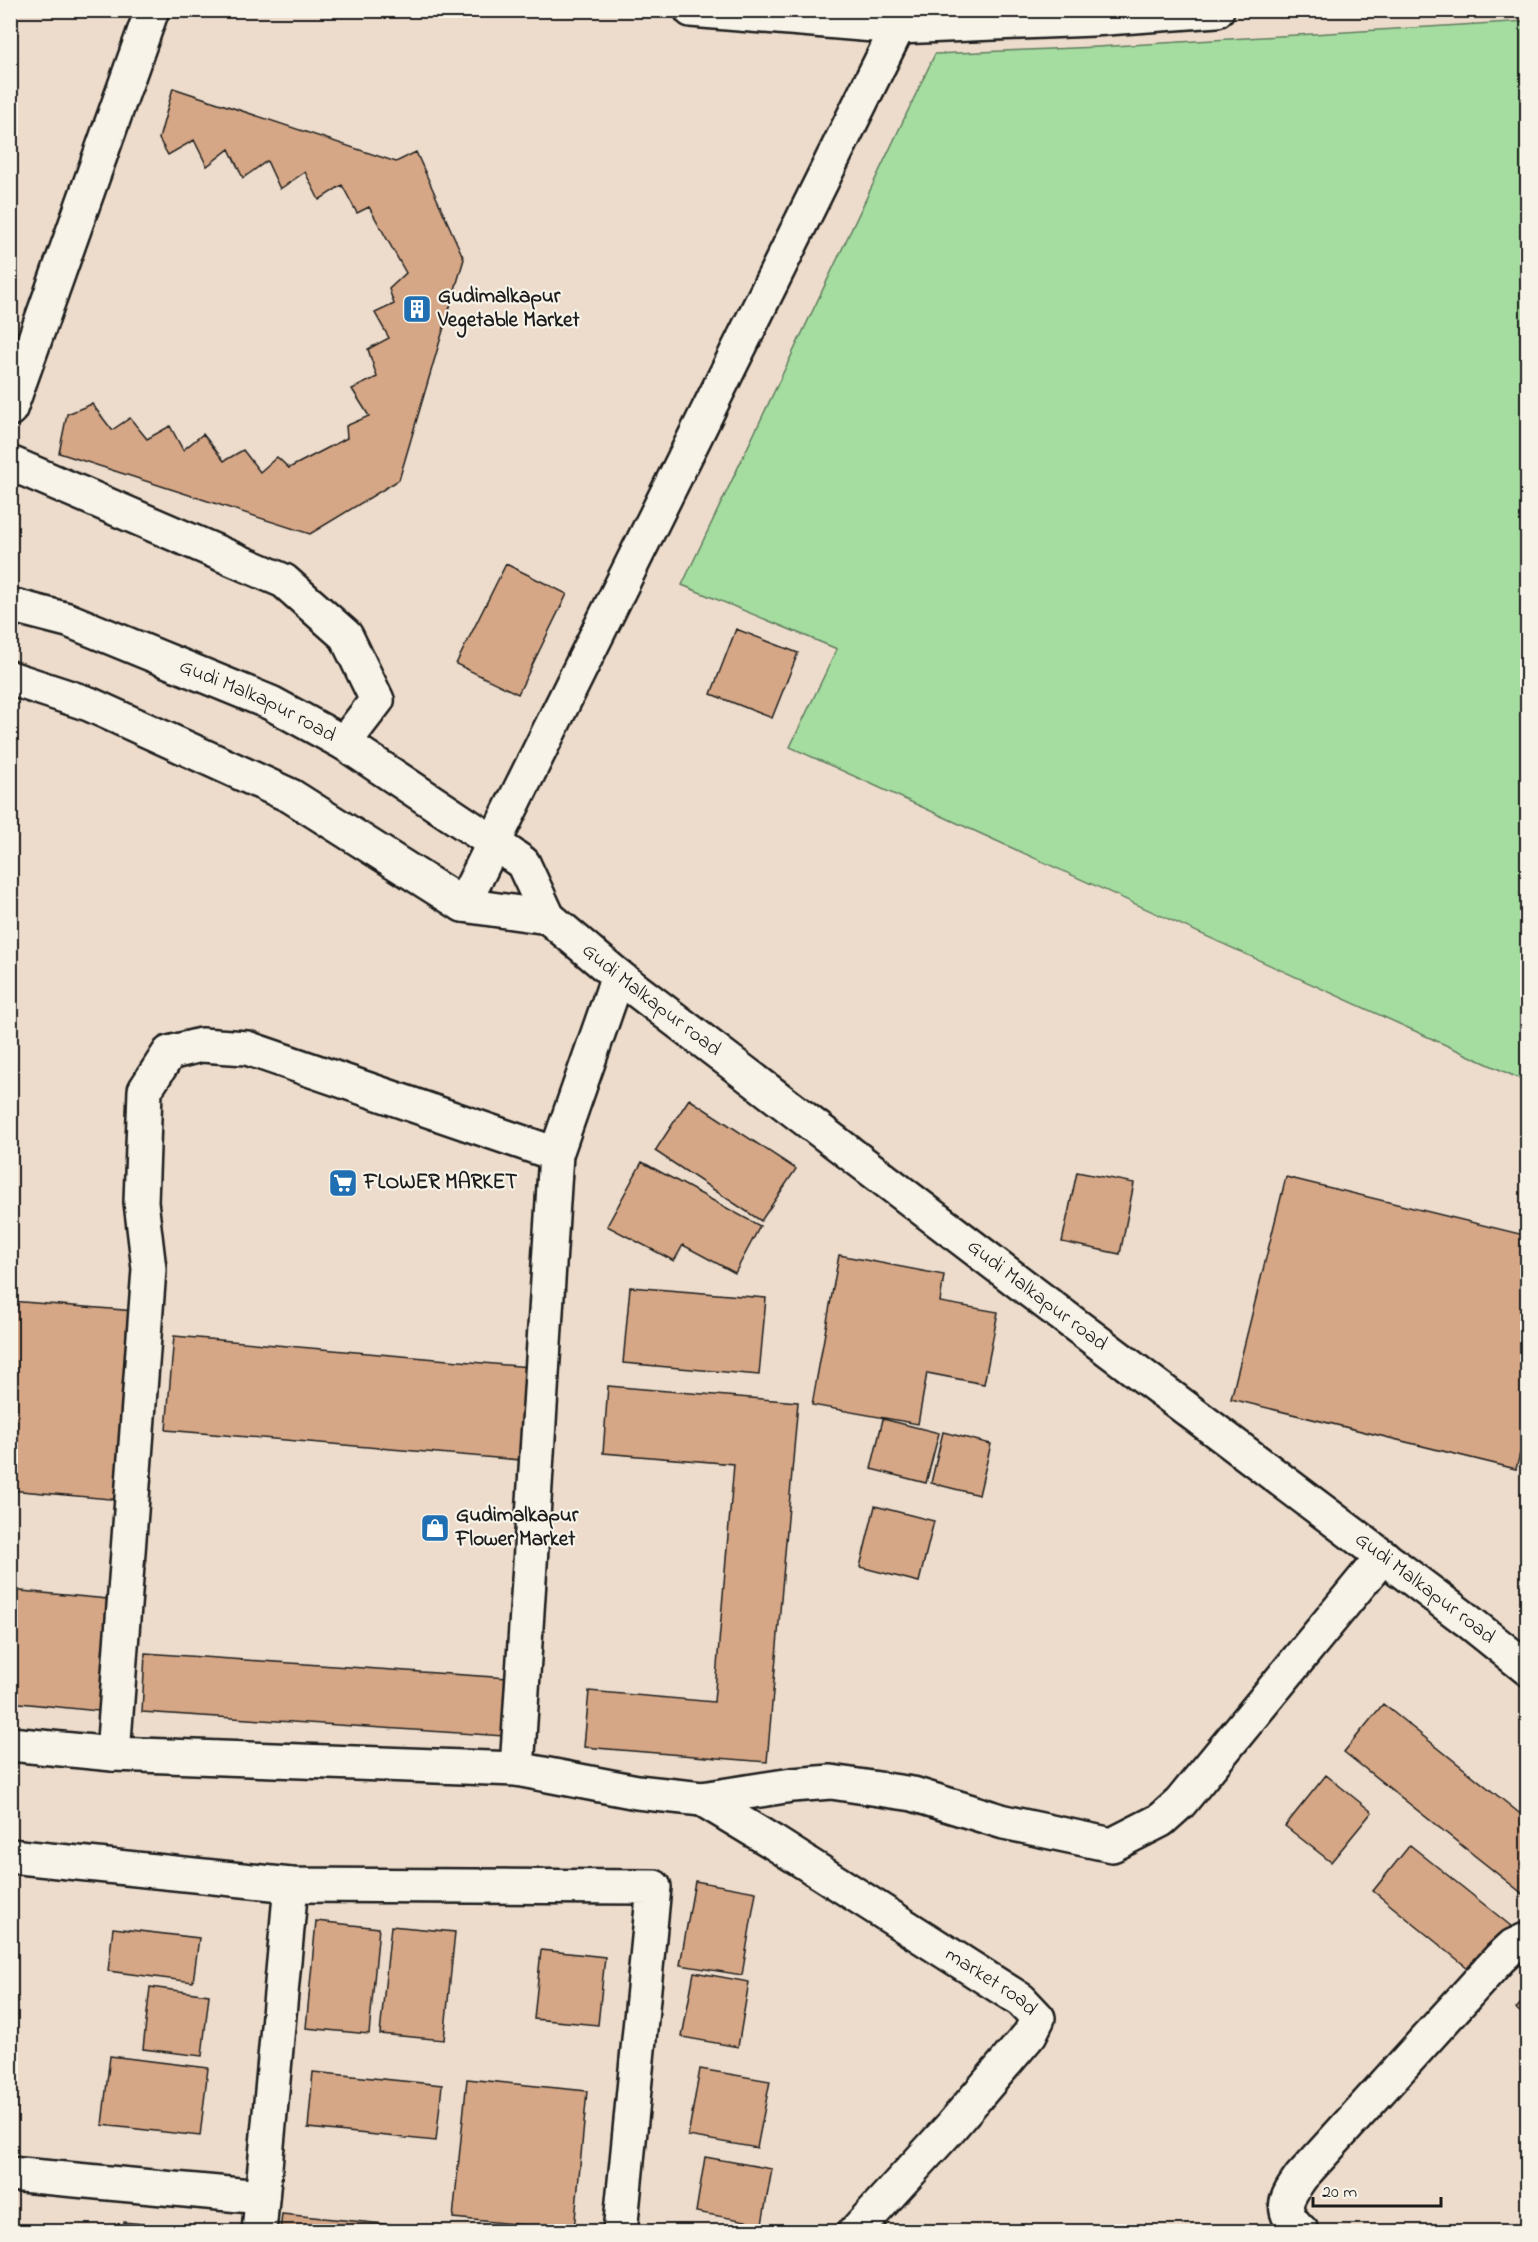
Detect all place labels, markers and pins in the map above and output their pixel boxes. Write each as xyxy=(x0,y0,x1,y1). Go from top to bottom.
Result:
place label: Gudimalkapur Vegetable Market xyxy=(437,282,580,338)
building icon: Gudimalkapur Vegetable Market xyxy=(401,293,433,325)
supermarket icon: FLOWER MARKET xyxy=(327,1167,359,1199)
place label: FLOWER MARKET xyxy=(363,1168,517,1198)
place label: Gudimalkapur Flower Market xyxy=(455,1501,579,1555)
shop icon: Gudimalkapur Flower Market xyxy=(419,1512,451,1544)

